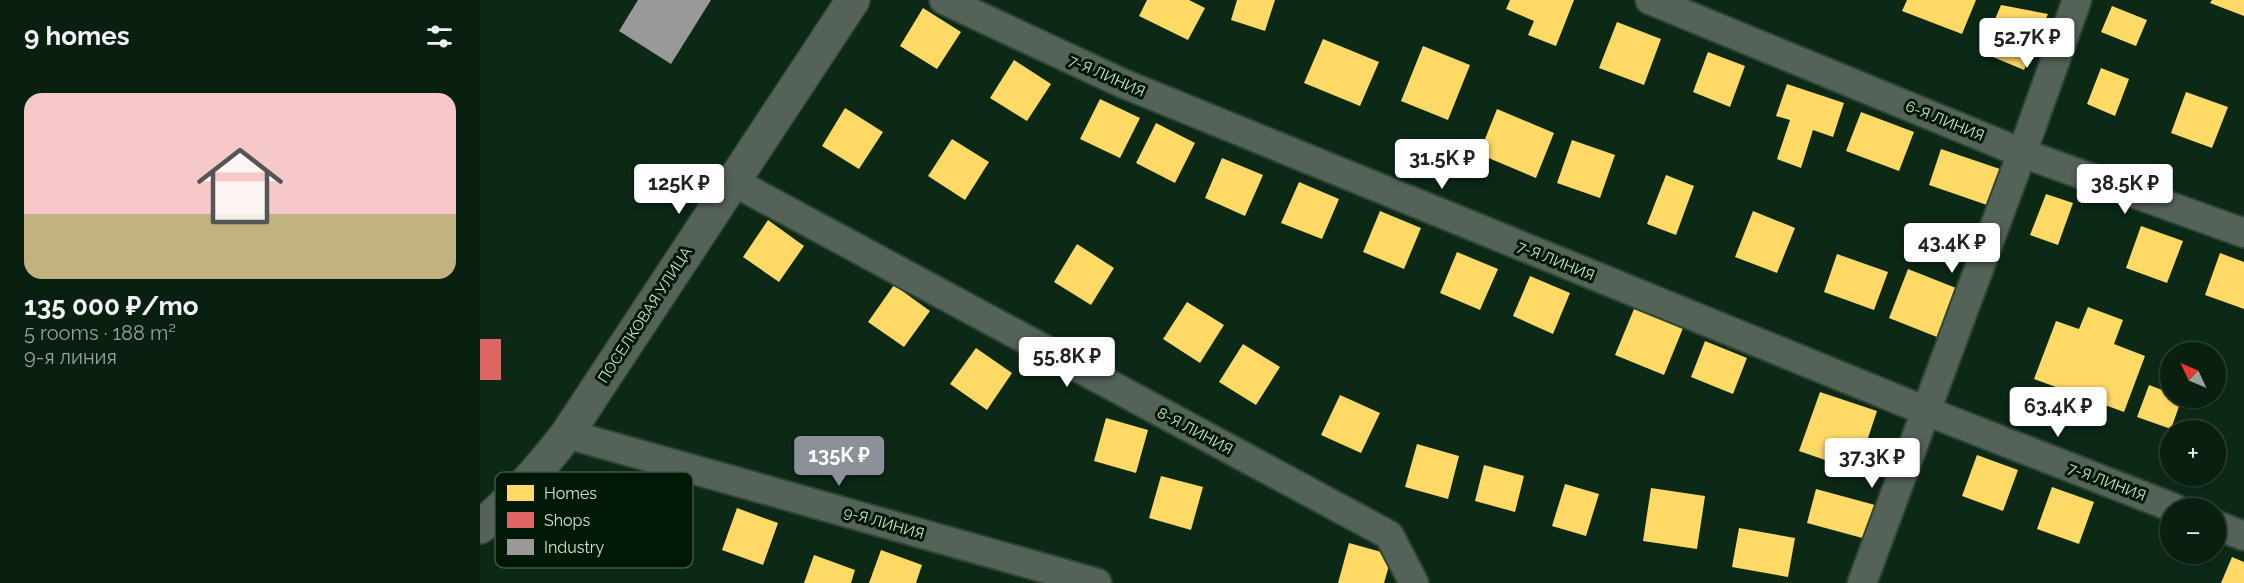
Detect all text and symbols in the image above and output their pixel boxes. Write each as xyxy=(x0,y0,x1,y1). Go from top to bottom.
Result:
pin: 52.7K ₽ xyxy=(1972,18,2082,69)
icon: filters xyxy=(423,20,456,53)
text: 9 homes xyxy=(24,21,130,51)
text: 52.7K ₽ xyxy=(1993,25,2061,49)
street label: 7-Я ЛИНИЯ xyxy=(1066,51,1148,101)
street label: 6-Я ЛИНИЯ xyxy=(1903,97,1987,145)
icon: home xyxy=(186,132,294,240)
pin: 31.5K ₽ xyxy=(1387,139,1497,190)
text: 31.5K ₽ xyxy=(1409,146,1475,170)
pin: 125K ₽ xyxy=(630,164,728,215)
pin: 38.5K ₽ xyxy=(2070,164,2180,215)
text: 125K ₽ xyxy=(648,171,710,195)
text: 38.5K ₽ xyxy=(2091,171,2159,195)
pin: 43.4K ₽ xyxy=(1897,223,2007,274)
text: 43.4K ₽ xyxy=(1918,230,1986,254)
street label: 7-Я ЛИНИЯ xyxy=(1515,237,1597,285)
street label: ПОСЕЛКОВАЯ УЛИЦА xyxy=(594,244,696,386)
text: 135 000 ₽/mo xyxy=(24,291,199,321)
text: 5 rooms · 188 m² xyxy=(24,321,176,345)
pin: 55.8K ₽ xyxy=(1012,337,1122,388)
north arrow xyxy=(2160,342,2226,408)
map controls xyxy=(2160,342,2226,564)
text: 55.8K ₽ xyxy=(1033,344,1101,368)
text: 9-я линия xyxy=(24,345,117,369)
pin: 63.4K ₽ xyxy=(2003,387,2113,438)
text: 63.4K ₽ xyxy=(2024,394,2092,418)
street label: 8-Я ЛИНИЯ xyxy=(1154,404,1236,458)
button: + xyxy=(2160,420,2226,486)
pin: 135K ₽ xyxy=(790,436,888,487)
pin: 37.3K ₽ xyxy=(1817,438,1927,489)
text: 135K ₽ xyxy=(808,443,870,467)
text: 37.3K ₽ xyxy=(1839,445,1905,469)
street label: 7-Я ЛИНИЯ xyxy=(2066,459,2148,505)
legend xyxy=(495,472,693,568)
text: Homes xyxy=(544,484,597,503)
button: − xyxy=(2160,498,2226,564)
street label: 9-Я ЛИНИЯ xyxy=(842,503,926,543)
text: Shops xyxy=(544,511,590,530)
text: Industry xyxy=(544,538,604,557)

